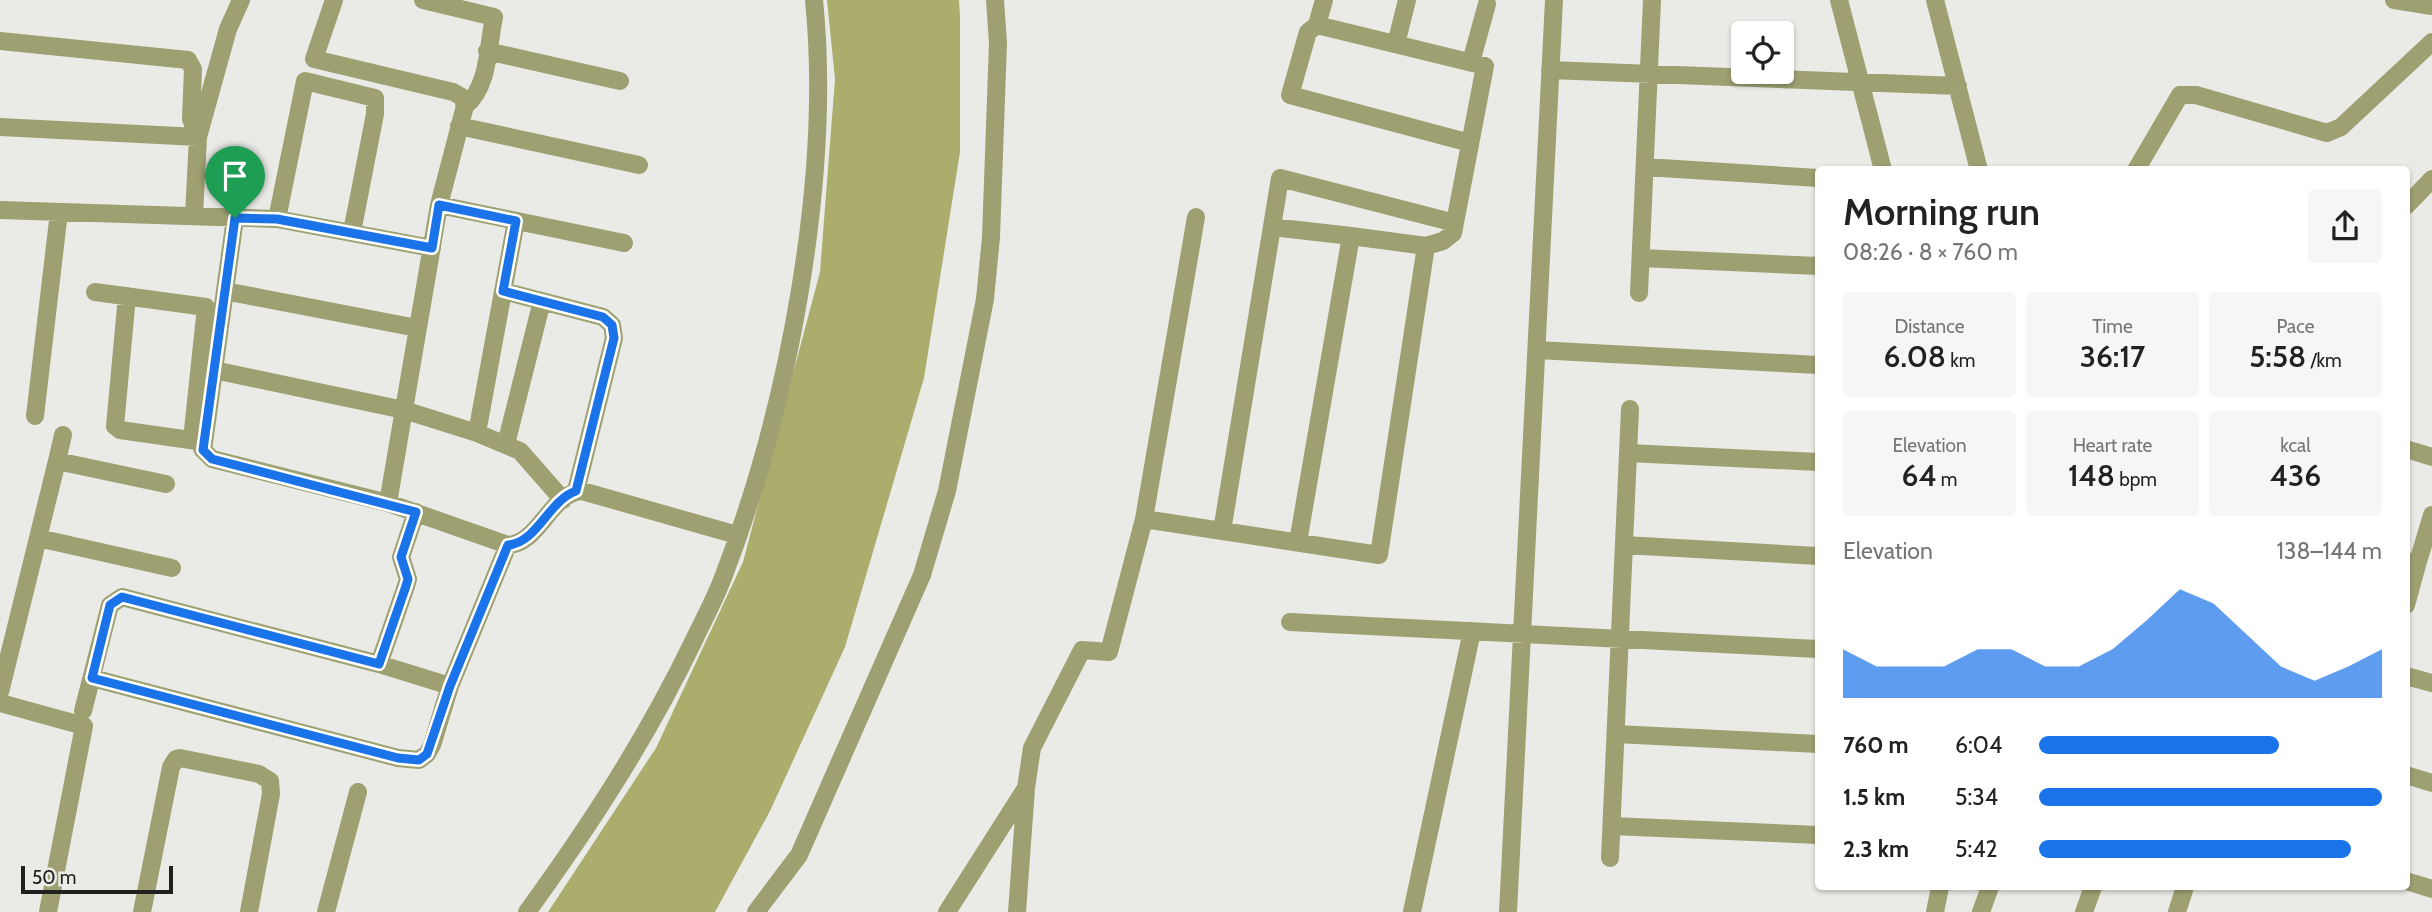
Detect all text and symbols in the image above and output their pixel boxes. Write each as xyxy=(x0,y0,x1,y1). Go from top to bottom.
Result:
map controls xyxy=(1731,21,1794,84)
button: locate xyxy=(1731,21,1794,84)
pin xyxy=(205,146,265,218)
icon: arrive xyxy=(216,157,254,195)
text: Morning run xyxy=(1843,188,2040,235)
button: share xyxy=(2308,189,2382,263)
text: 08:26 · 8 × 760 m xyxy=(1843,238,2018,266)
text: Distance xyxy=(1895,315,1964,338)
text: Time xyxy=(2092,315,2133,338)
text: Pace xyxy=(2277,315,2314,338)
text: 6.08 xyxy=(1884,338,1946,375)
text: 36:17 xyxy=(2080,338,2145,375)
text: 5:58 xyxy=(2249,338,2306,375)
text: km xyxy=(1946,349,1975,372)
text: /km xyxy=(2306,349,2342,372)
text: Elevation xyxy=(1892,434,1967,457)
text: Heart rate xyxy=(2073,434,2152,457)
text: kcal xyxy=(2280,434,2311,457)
text: 64 xyxy=(1901,457,1937,494)
text: 148 xyxy=(2068,457,2115,494)
text: 436 xyxy=(2270,457,2321,494)
text: m xyxy=(1937,468,1958,491)
text: bpm xyxy=(2115,468,2157,491)
text: Elevation xyxy=(1843,537,1933,565)
text: 138–144 m xyxy=(2277,537,2382,565)
text: 760 m xyxy=(1843,731,1909,759)
text: 6:04 xyxy=(1955,731,2002,759)
text: 1.5 km xyxy=(1843,783,1905,811)
text: 5:34 xyxy=(1955,783,1998,811)
text: 2.3 km xyxy=(1843,835,1909,863)
text: 5:42 xyxy=(1955,835,1998,863)
scale bar xyxy=(21,863,173,895)
text: 50 m xyxy=(32,866,76,889)

